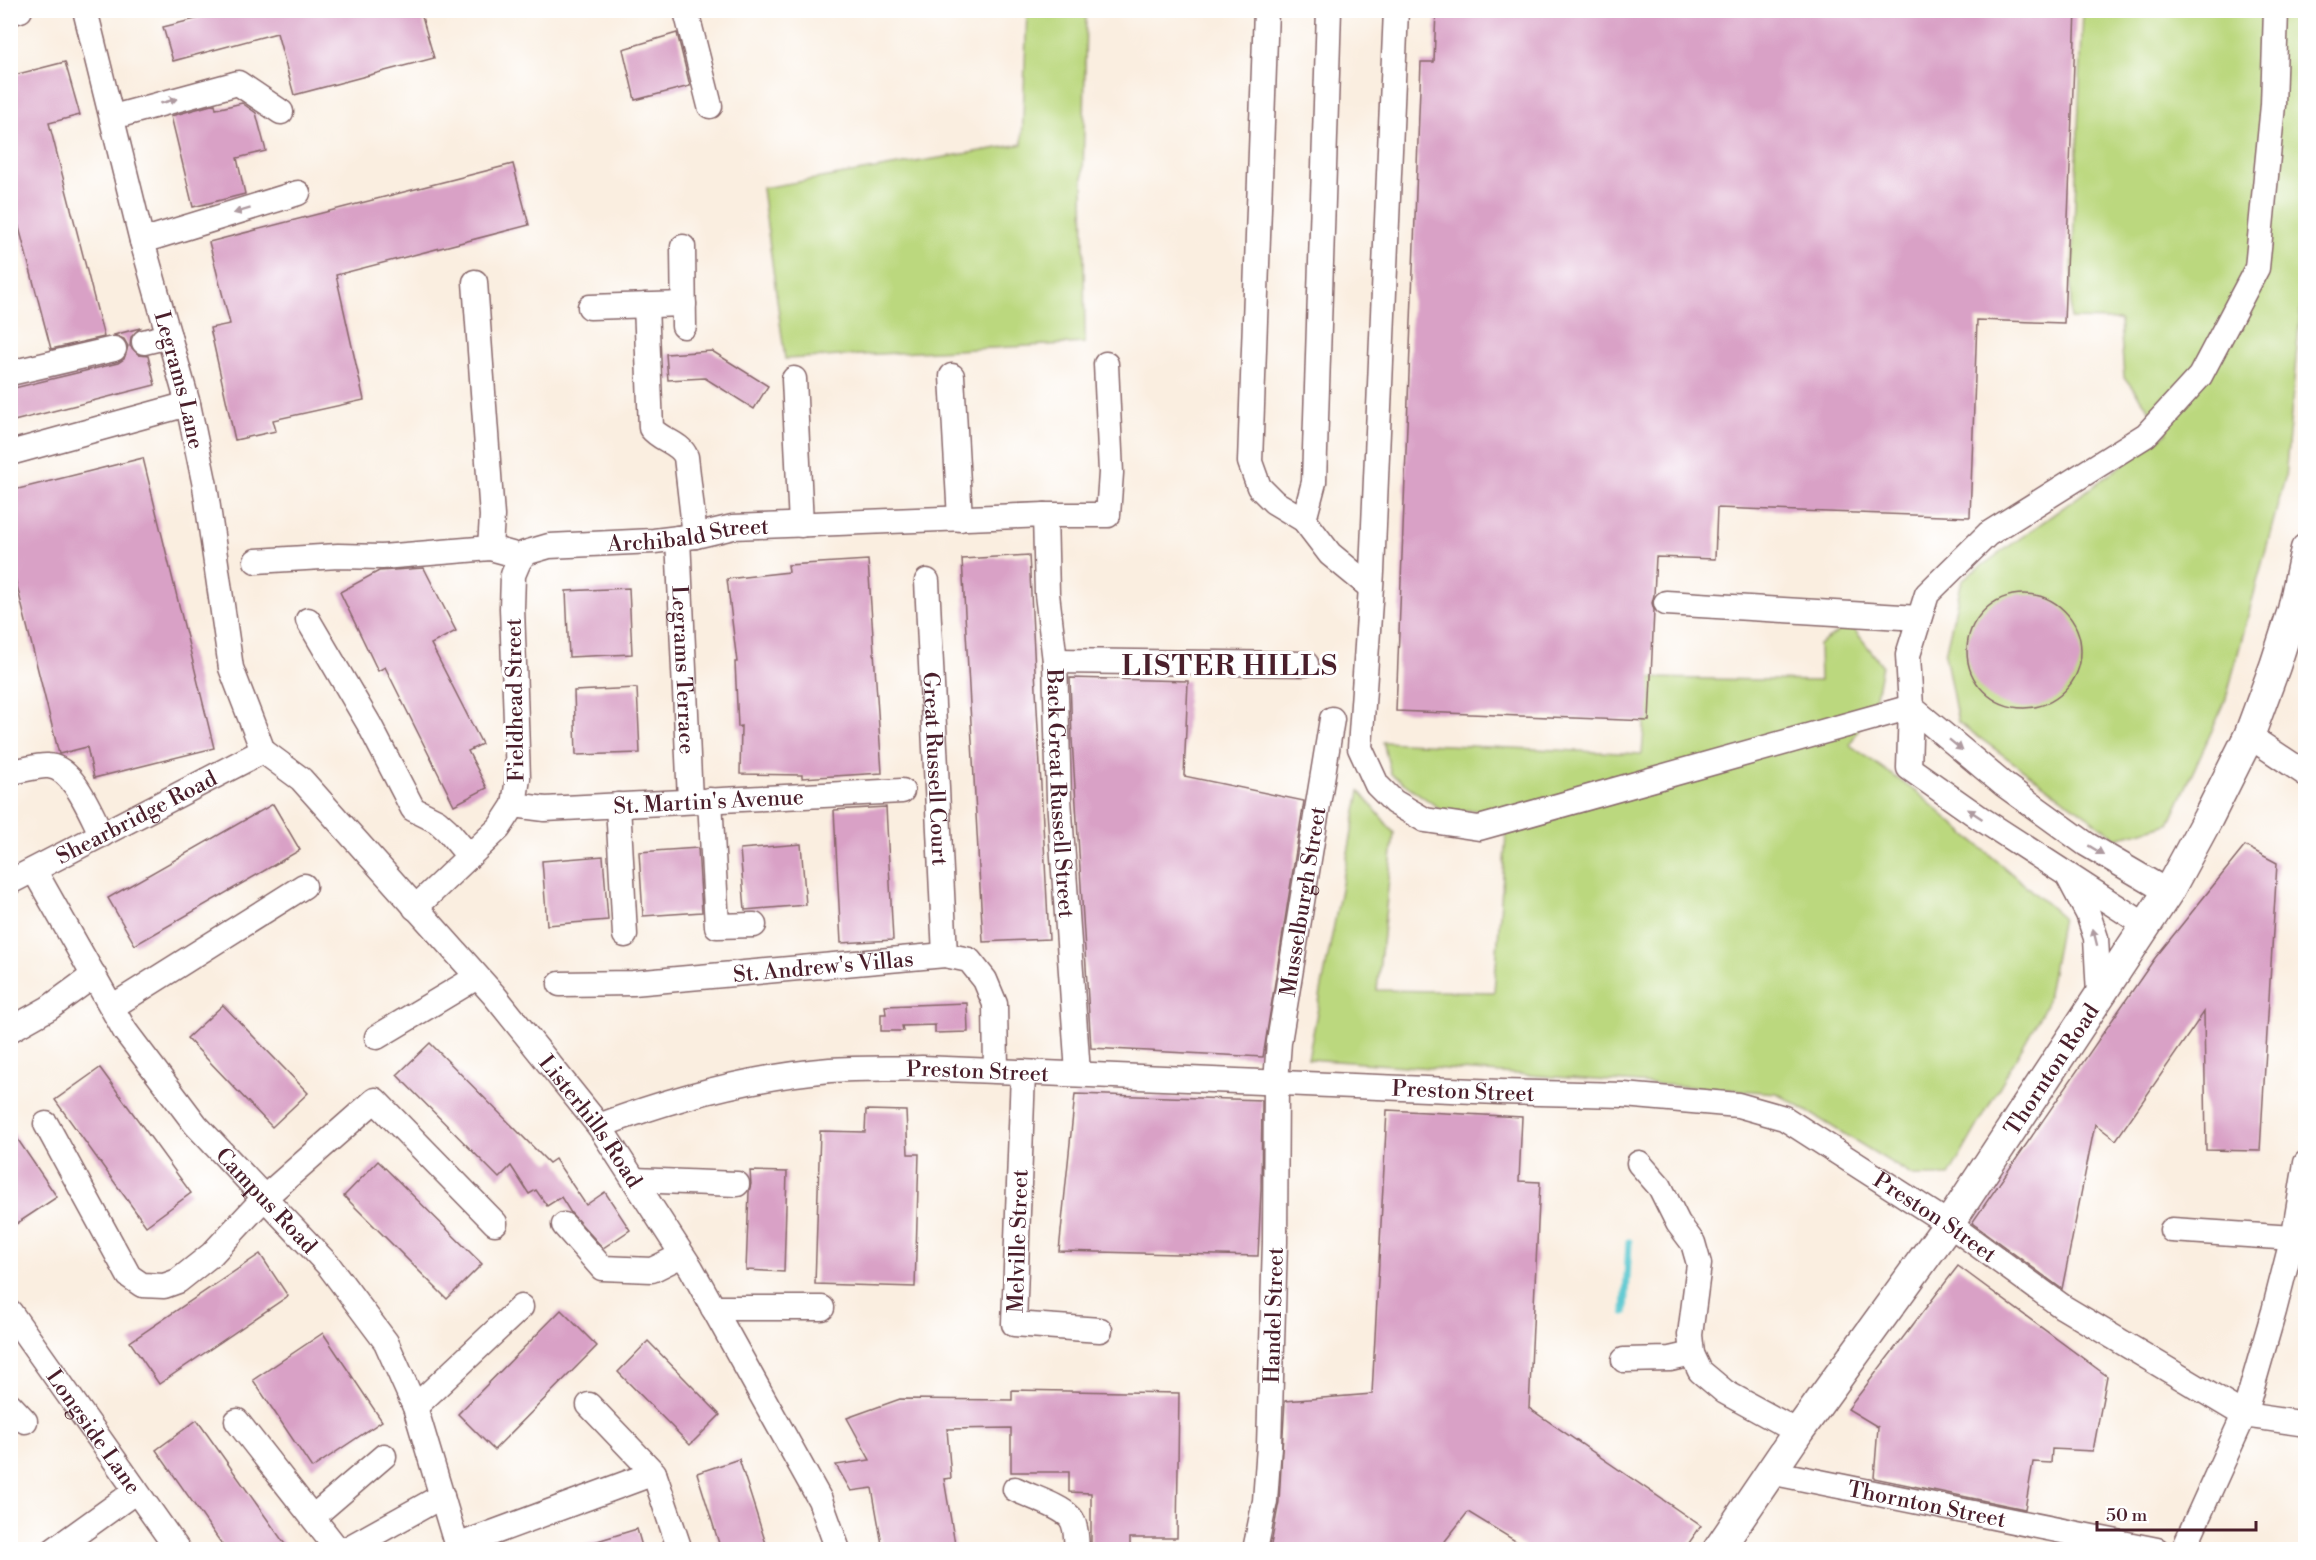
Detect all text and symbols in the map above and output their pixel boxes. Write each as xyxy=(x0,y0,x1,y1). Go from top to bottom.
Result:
one-way arrow xyxy=(160,96,178,105)
one-way arrow xyxy=(233,207,251,216)
street label: Legrams Lane xyxy=(147,308,209,452)
street label: Archibald Street xyxy=(606,514,770,558)
street label: Legrams Terrace xyxy=(665,585,700,755)
street label: Fieldhead Street xyxy=(501,618,530,782)
district label: LISTER HILLS xyxy=(1121,649,1339,684)
street label: Back Great Russell Street xyxy=(1040,667,1079,919)
street label: Great Russell Court xyxy=(916,671,953,867)
one-way arrow xyxy=(1948,738,1964,751)
street label: Shearbridge Road xyxy=(52,765,222,871)
street label: St. Martin's Avenue xyxy=(613,784,804,821)
street label: Musselburgh Street xyxy=(1275,804,1332,999)
one-way arrow xyxy=(1968,808,1984,820)
one-way arrow xyxy=(2088,845,2105,856)
one-way arrow xyxy=(2089,927,2099,946)
street label: St. Andrew's Villas xyxy=(732,946,915,989)
street label: Thornton Road xyxy=(1999,999,2106,1141)
street label: Listerhills Road xyxy=(532,1050,648,1194)
street label: Preston Street xyxy=(906,1056,1050,1088)
street label: Preston Street xyxy=(1391,1076,1535,1108)
street label: Campus Road xyxy=(209,1142,323,1260)
street label: Preston Street xyxy=(1868,1167,2002,1269)
street label: Melville Street xyxy=(1002,1168,1035,1313)
street label: Handel Street xyxy=(1259,1246,1290,1384)
street label: Longside Lane xyxy=(40,1365,146,1500)
street label: Thornton Street xyxy=(1845,1476,2008,1534)
scale bar xyxy=(2097,1494,2256,1532)
text: 50 m xyxy=(2106,1504,2148,1527)

